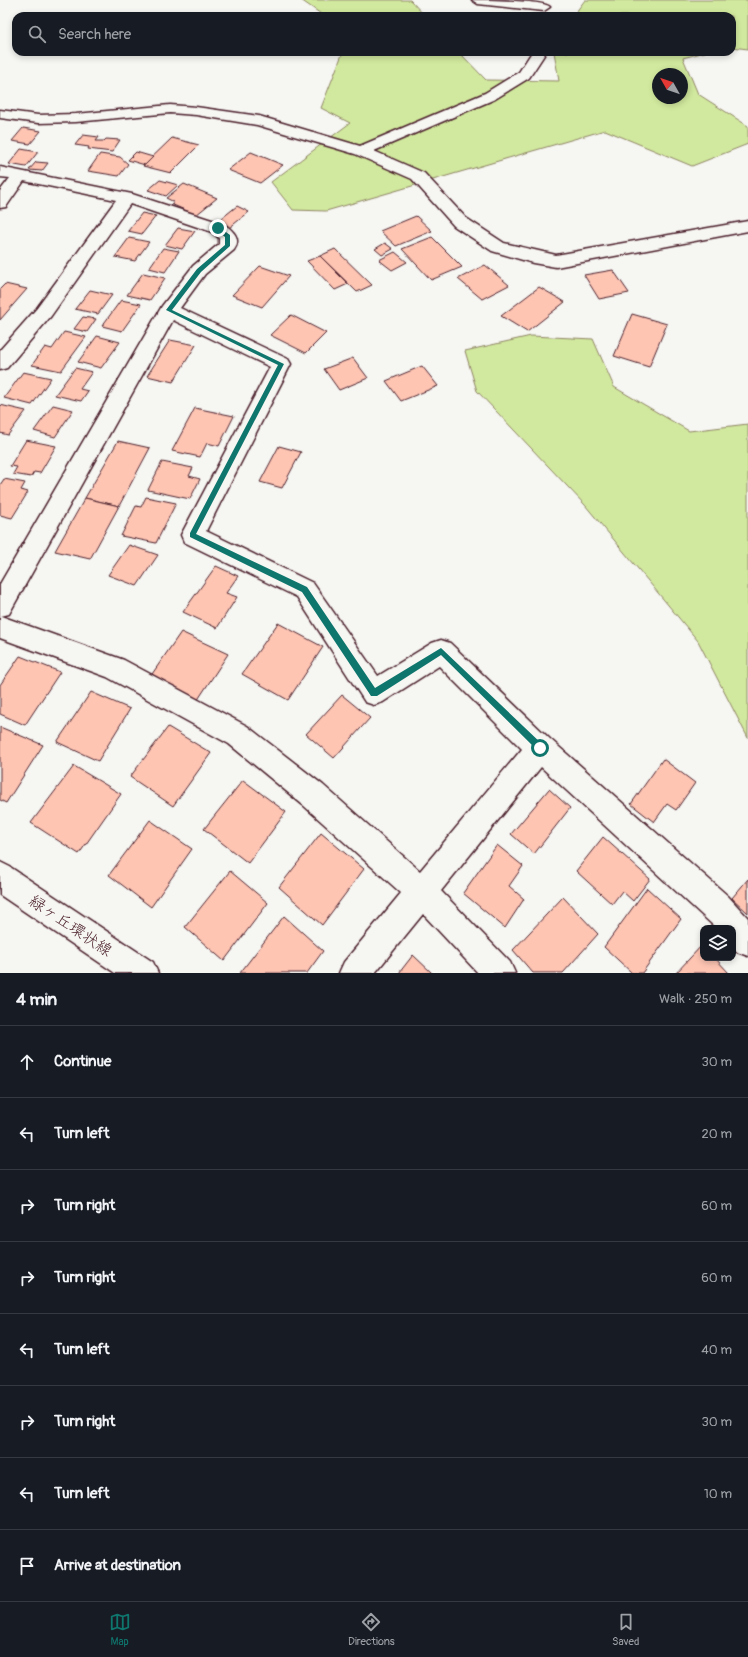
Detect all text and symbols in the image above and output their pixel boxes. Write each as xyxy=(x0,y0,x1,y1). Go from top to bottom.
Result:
search box xyxy=(12,12,736,56)
icon: search xyxy=(26,23,48,45)
text: Search here xyxy=(58,25,131,44)
north arrow xyxy=(652,68,688,104)
route end xyxy=(209,219,227,237)
route start xyxy=(531,739,549,757)
street label: 緑ヶ丘環状線 xyxy=(25,891,116,961)
map controls xyxy=(700,925,736,961)
button: layers xyxy=(700,925,736,961)
text: 4 min xyxy=(16,989,57,1010)
text: Walk · 250 m xyxy=(659,991,732,1007)
icon: ahead xyxy=(16,1051,38,1073)
text: Continue xyxy=(54,1052,112,1071)
text: 30 m xyxy=(702,1054,732,1070)
icon: left xyxy=(16,1123,38,1145)
text: Turn left xyxy=(54,1124,110,1143)
text: 20 m xyxy=(701,1126,732,1142)
icon: right xyxy=(16,1195,38,1217)
text: Turn right xyxy=(54,1196,115,1215)
text: 60 m xyxy=(701,1198,732,1214)
icon: right xyxy=(16,1267,38,1289)
text: Turn right xyxy=(54,1268,115,1287)
text: 60 m xyxy=(701,1270,732,1286)
icon: left xyxy=(16,1339,38,1361)
text: Turn left xyxy=(54,1340,110,1359)
text: 40 m xyxy=(701,1342,732,1358)
icon: right xyxy=(16,1411,38,1433)
text: Turn right xyxy=(54,1412,115,1431)
text: 30 m xyxy=(702,1414,732,1430)
icon: left xyxy=(16,1483,38,1505)
text: Turn left xyxy=(54,1484,110,1503)
text: 10 m xyxy=(704,1486,732,1502)
icon: arrive xyxy=(16,1555,38,1577)
text: Arrive at destination xyxy=(54,1556,181,1575)
tab: Map xyxy=(109,1611,131,1648)
tab: Directions xyxy=(348,1611,395,1648)
tab: Saved xyxy=(612,1611,639,1648)

